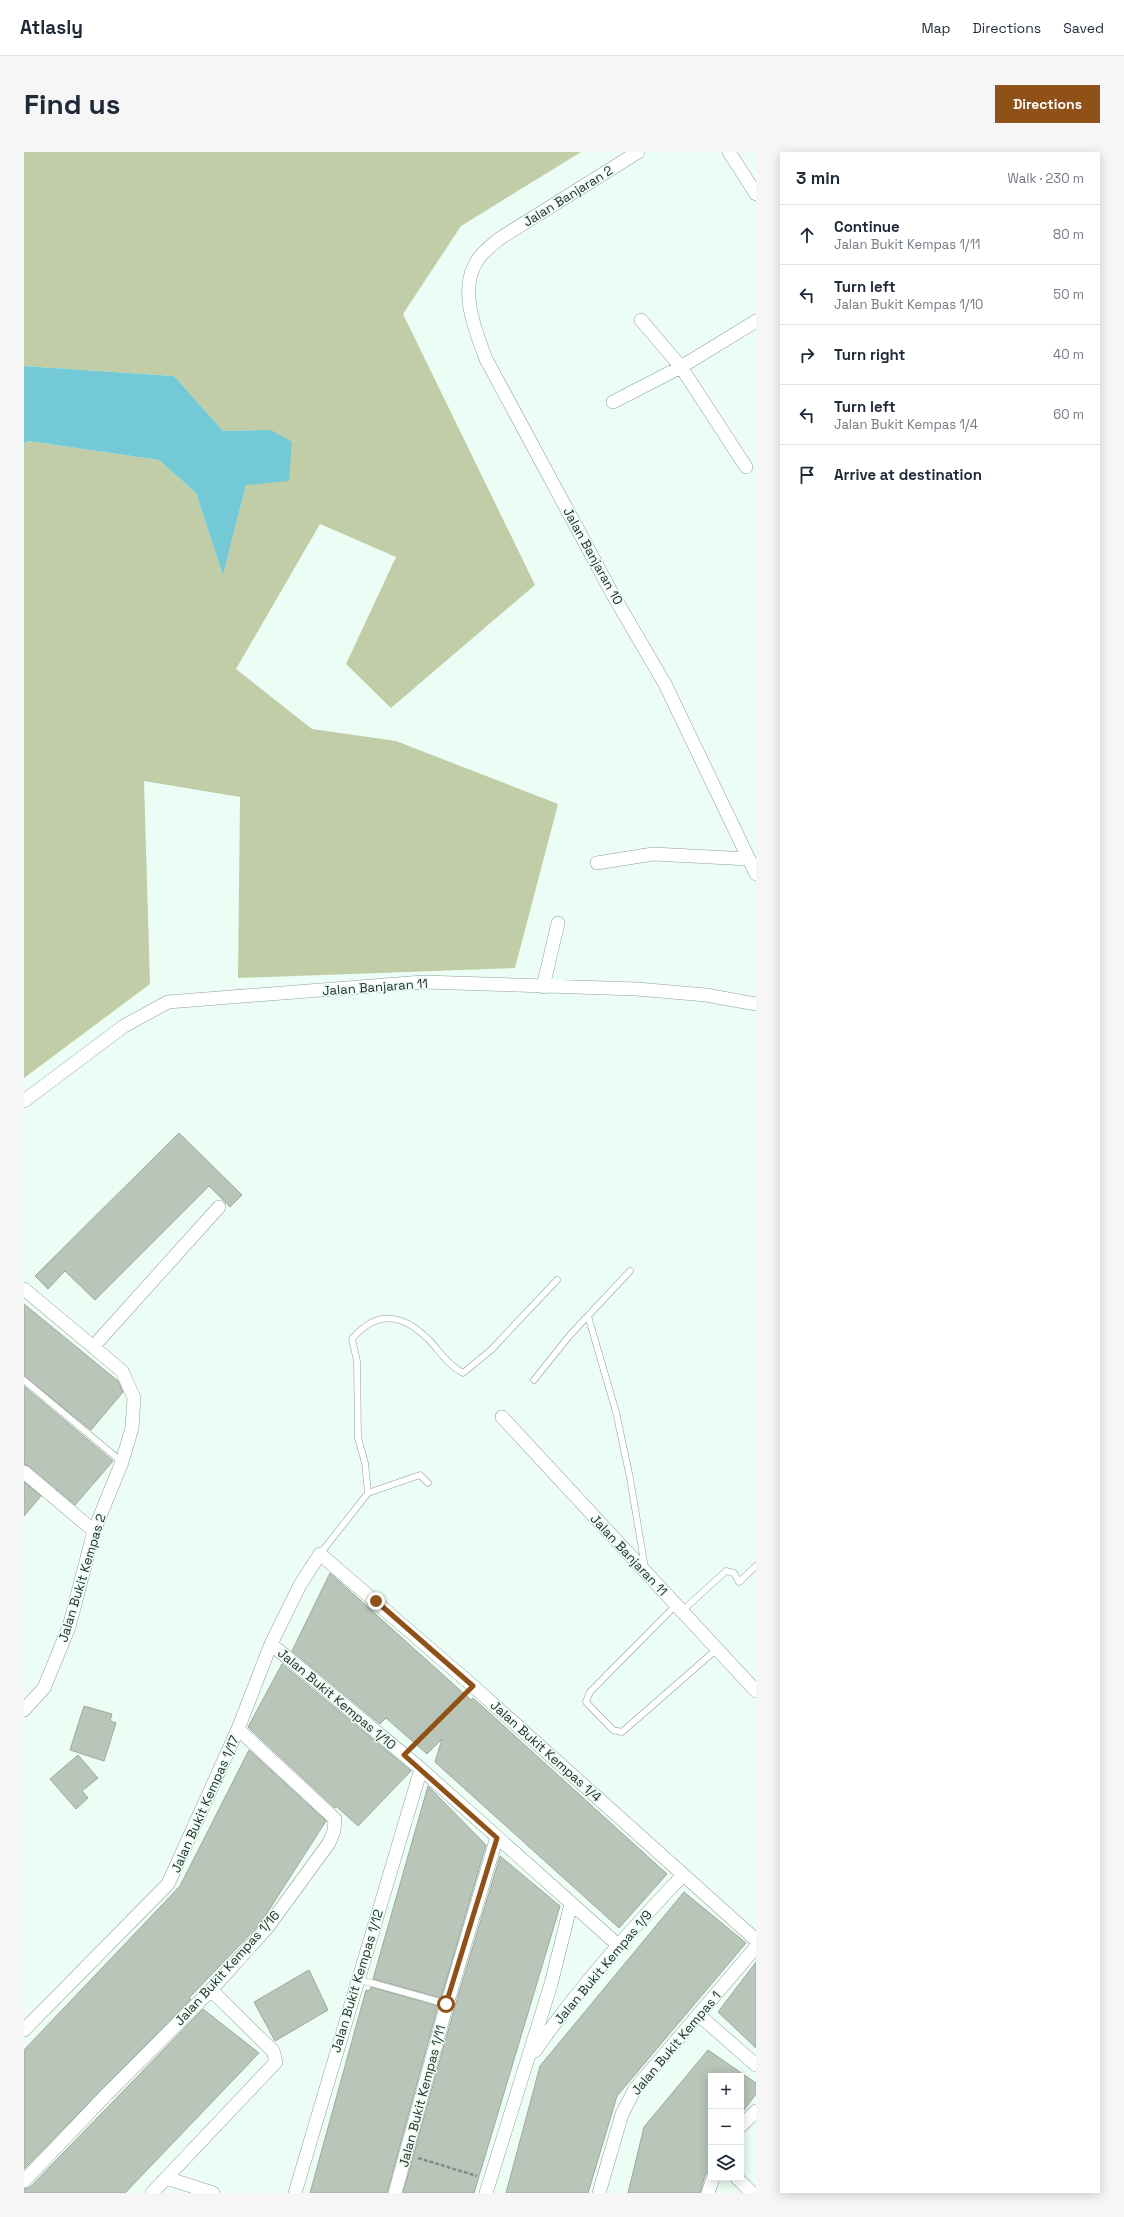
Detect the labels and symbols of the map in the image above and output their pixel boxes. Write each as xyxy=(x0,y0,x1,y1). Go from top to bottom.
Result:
street label: Jalan Banjaran 2 xyxy=(520,161,616,230)
street label: Jalan Banjaran 10 xyxy=(559,504,627,608)
street label: Jalan Banjaran 11 xyxy=(322,975,428,999)
street label: Jalan Banjaran 11 xyxy=(587,1510,671,1600)
street label: Jalan Bukit Kempas 2 xyxy=(54,1512,110,1644)
route end xyxy=(367,1592,385,1610)
street label: Jalan Bukit Kempas 1/10 xyxy=(274,1644,400,1754)
street label: Jalan Bukit Kempas 1/4 xyxy=(487,1697,605,1805)
street label: Jalan Bukit Kempas 1/17 xyxy=(167,1733,243,1875)
street label: Jalan Bukit Kempas 1/16 xyxy=(171,1907,283,2029)
street label: Jalan Bukit Kempas 1/12 xyxy=(327,1907,387,2055)
street label: Jalan Bukit Kempas 1/9 xyxy=(550,1907,656,2027)
street label: Jalan Bukit Kempas 1 xyxy=(627,1987,725,2099)
route start xyxy=(437,1995,455,2013)
street label: Jalan Bukit Kempas 1/11 xyxy=(395,2023,449,2169)

